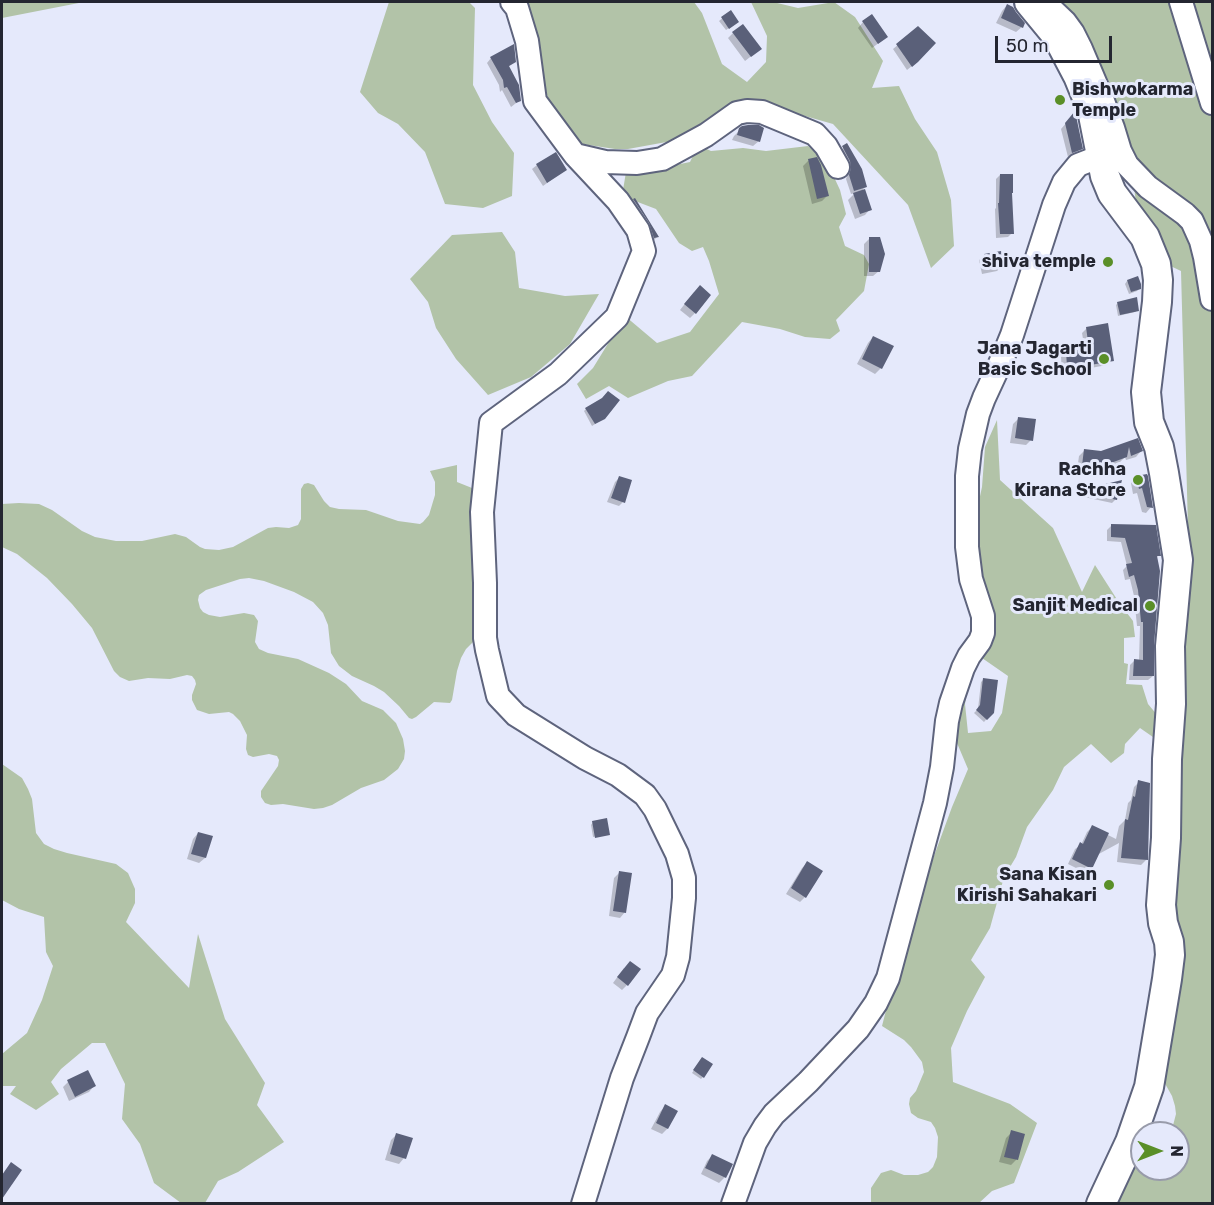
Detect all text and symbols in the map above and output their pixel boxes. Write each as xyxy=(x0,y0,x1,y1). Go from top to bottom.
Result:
scale bar xyxy=(998,24,1115,62)
text: 50 m xyxy=(1006,35,1049,57)
place label: Bishwokarma Temple xyxy=(1072,79,1193,122)
marker: Bishwokarma Temple xyxy=(1053,93,1067,107)
place label: shiva temple xyxy=(982,251,1096,273)
marker: shiva temple xyxy=(1101,255,1115,269)
place label: Jana Jagarti Basic School xyxy=(977,338,1092,380)
marker: Jana Jagarti Basic School xyxy=(1097,352,1111,366)
place label: Rachha Kirana Store xyxy=(1014,459,1126,502)
marker: Rachha Kirana Store xyxy=(1131,473,1145,487)
place label: Sanjit Medical xyxy=(1013,595,1138,617)
marker: Sanjit Medical xyxy=(1143,599,1157,613)
place label: Sana Kisan Kirishi Sahakari xyxy=(957,864,1097,906)
marker: Sana Kisan Kirishi Sahakari xyxy=(1102,878,1116,892)
north arrow xyxy=(1130,1121,1190,1181)
text: N xyxy=(1167,1145,1186,1157)

